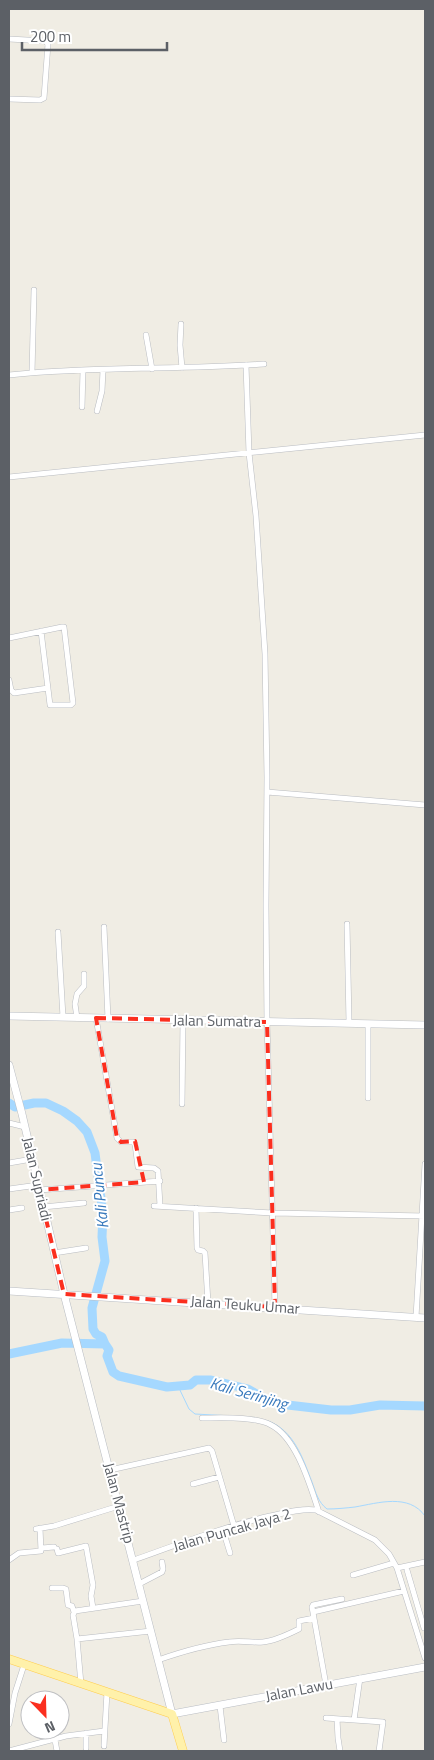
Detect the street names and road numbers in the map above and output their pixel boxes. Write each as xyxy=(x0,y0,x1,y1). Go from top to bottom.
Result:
street label: Jalan Sumatra xyxy=(173,1008,262,1033)
street label: Jalan Supriadi xyxy=(17,1135,58,1223)
street label: Jalan Teuku Umar xyxy=(190,1289,301,1320)
street label: Jalan Mastrip xyxy=(98,1460,141,1546)
street label: Jalan Puncak Jaya 2 xyxy=(170,1502,294,1557)
street label: Jalan Lawu xyxy=(263,1672,335,1707)

